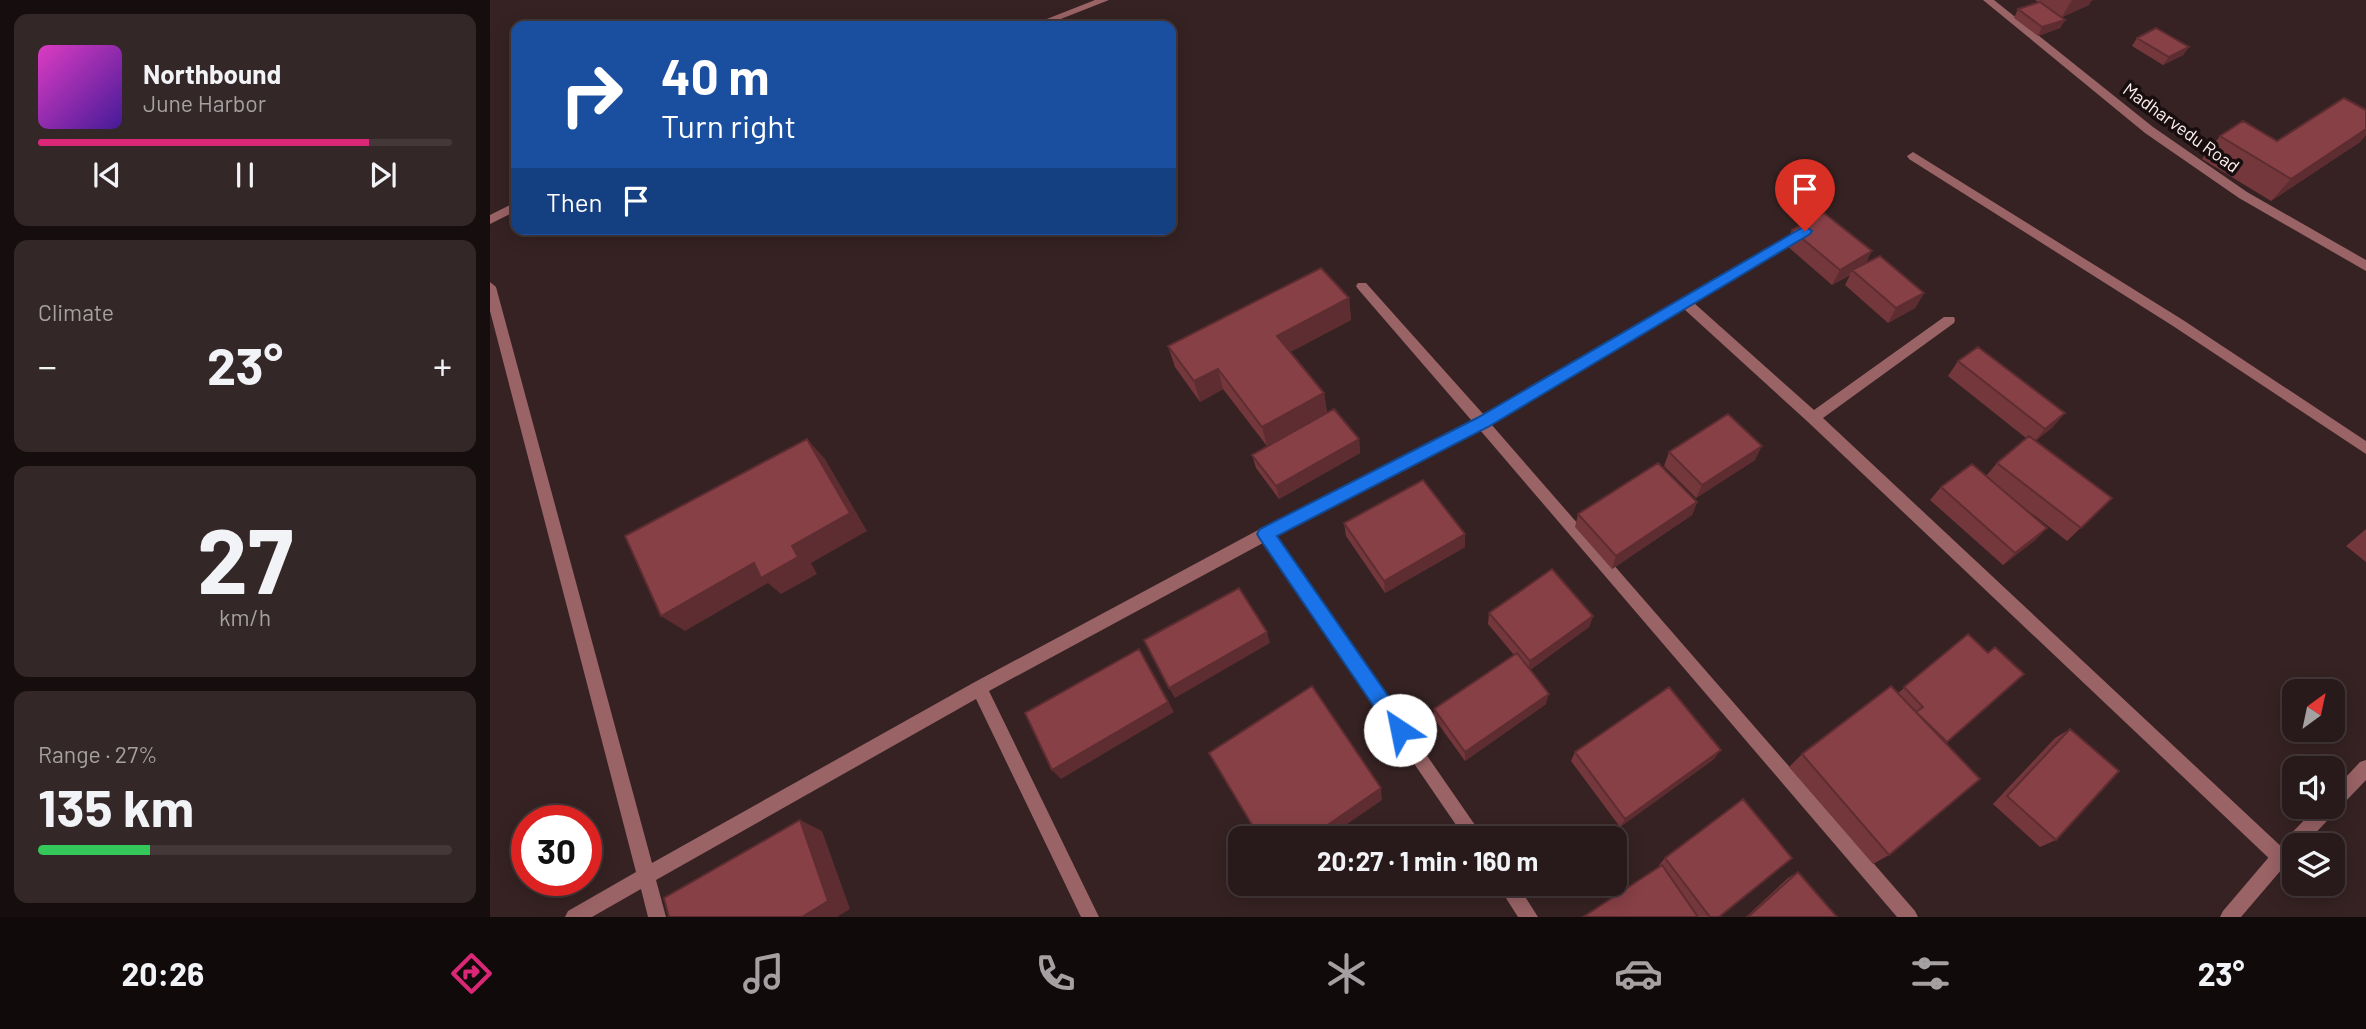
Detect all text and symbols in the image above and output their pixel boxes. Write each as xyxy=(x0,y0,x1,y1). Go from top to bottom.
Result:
text: 40 m xyxy=(661,46,769,105)
icon: right xyxy=(546,49,637,140)
text: Northbound xyxy=(143,58,281,89)
street label: Madharvedu Road xyxy=(2119,78,2244,177)
text: June Harbor xyxy=(143,89,266,117)
text: Turn right xyxy=(661,106,796,144)
icon: previous xyxy=(88,156,126,194)
icon: pause xyxy=(226,156,264,194)
icon: next xyxy=(364,156,402,194)
pin xyxy=(1775,159,1835,231)
icon: arrive xyxy=(1786,170,1824,208)
icon: arrive xyxy=(617,182,655,220)
text: Then xyxy=(546,186,603,217)
text: Climate xyxy=(38,298,114,326)
text: 23° xyxy=(207,333,283,395)
text: − xyxy=(38,342,57,388)
text: + xyxy=(433,342,452,388)
text: 27 xyxy=(197,503,293,612)
text: km/h xyxy=(219,603,271,631)
north arrow xyxy=(2282,679,2345,742)
map controls xyxy=(2282,679,2345,896)
position arrow xyxy=(1363,693,1437,767)
text: Range · 27% xyxy=(38,740,158,768)
button: sound xyxy=(2282,756,2345,819)
text: 135 km xyxy=(38,775,194,837)
speed limit sign: 30 xyxy=(511,805,602,896)
button: layers xyxy=(2282,833,2345,896)
text: 20:27 · 1 min · 160 m xyxy=(1317,845,1538,876)
icon: directions xyxy=(447,949,496,998)
icon: music xyxy=(739,949,788,998)
icon: phone xyxy=(1031,949,1080,998)
icon: climate xyxy=(1322,949,1371,998)
icon: car xyxy=(1614,949,1663,998)
icon: filters xyxy=(1906,949,1955,998)
text: 20:26 xyxy=(121,954,204,992)
text: 23° xyxy=(2198,954,2245,992)

